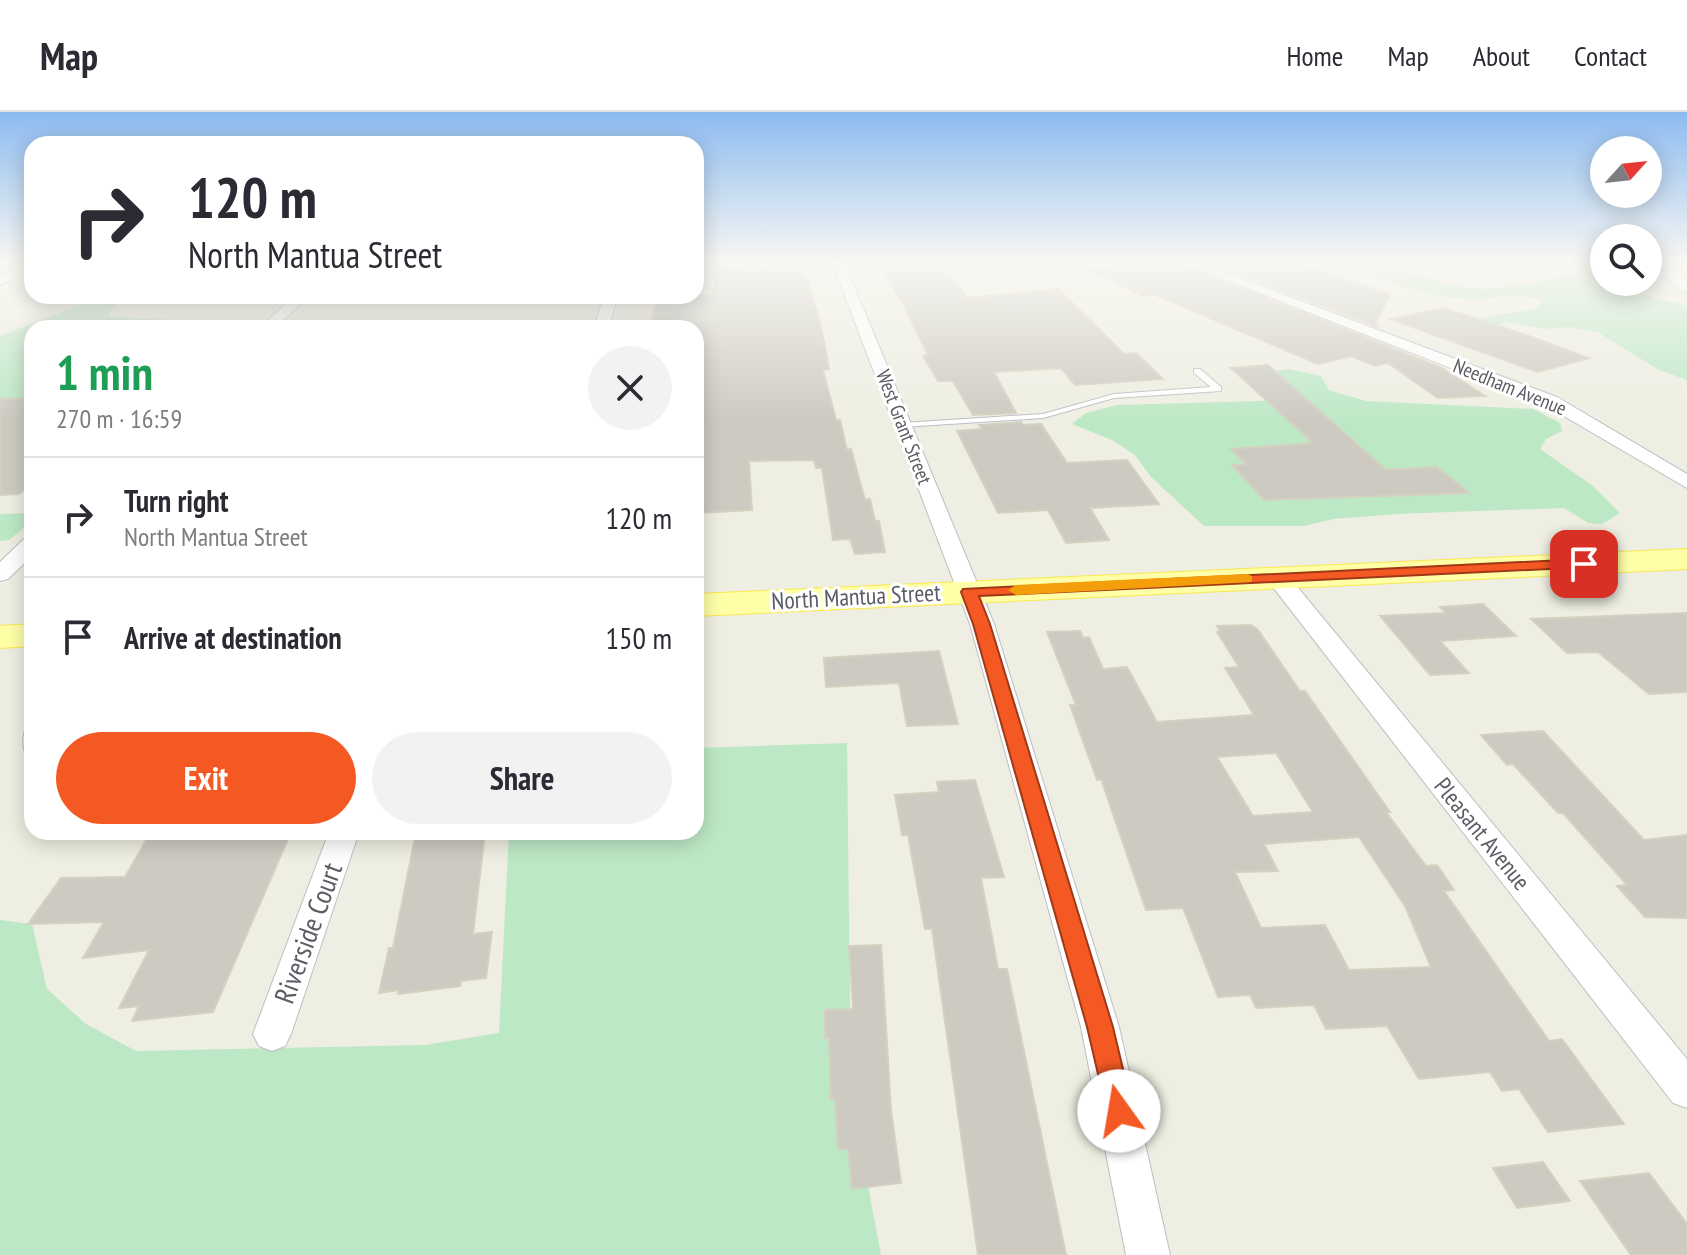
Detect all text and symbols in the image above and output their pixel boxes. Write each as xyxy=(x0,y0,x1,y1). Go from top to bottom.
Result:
text: Map xyxy=(40,31,98,80)
text: Home xyxy=(1287,37,1343,74)
text: Map xyxy=(1387,37,1429,74)
text: About xyxy=(1473,37,1530,74)
text: Contact xyxy=(1574,37,1647,74)
north arrow xyxy=(1590,136,1662,208)
map controls xyxy=(1590,136,1662,296)
text: 120 m xyxy=(188,161,317,233)
icon: right xyxy=(56,168,160,272)
button: search xyxy=(1590,224,1662,296)
text: North Mantua Street xyxy=(188,231,442,278)
text: 1 min xyxy=(56,341,153,403)
button: close xyxy=(588,346,672,430)
street label: Needham Avenue xyxy=(1450,352,1570,422)
street label: West Grant Street xyxy=(870,366,938,488)
text: 270 m · 16:59 xyxy=(56,402,182,435)
text: Turn right xyxy=(124,481,228,520)
icon: right xyxy=(56,495,100,539)
text: 120 m xyxy=(606,498,672,537)
text: North Mantua Street xyxy=(124,520,308,553)
pin xyxy=(1550,530,1618,598)
icon: arrive xyxy=(1562,542,1606,586)
street label: North Mantua Street xyxy=(771,577,942,616)
icon: arrive xyxy=(56,615,100,659)
text: Arrive at destination xyxy=(124,618,342,657)
text: 150 m xyxy=(606,618,672,657)
button: Exit xyxy=(56,732,356,824)
button: Share xyxy=(372,732,672,824)
street label: Pleasant Avenue xyxy=(1428,771,1537,896)
street label: Riverside Court xyxy=(265,857,350,1008)
position arrow xyxy=(1077,1069,1161,1153)

